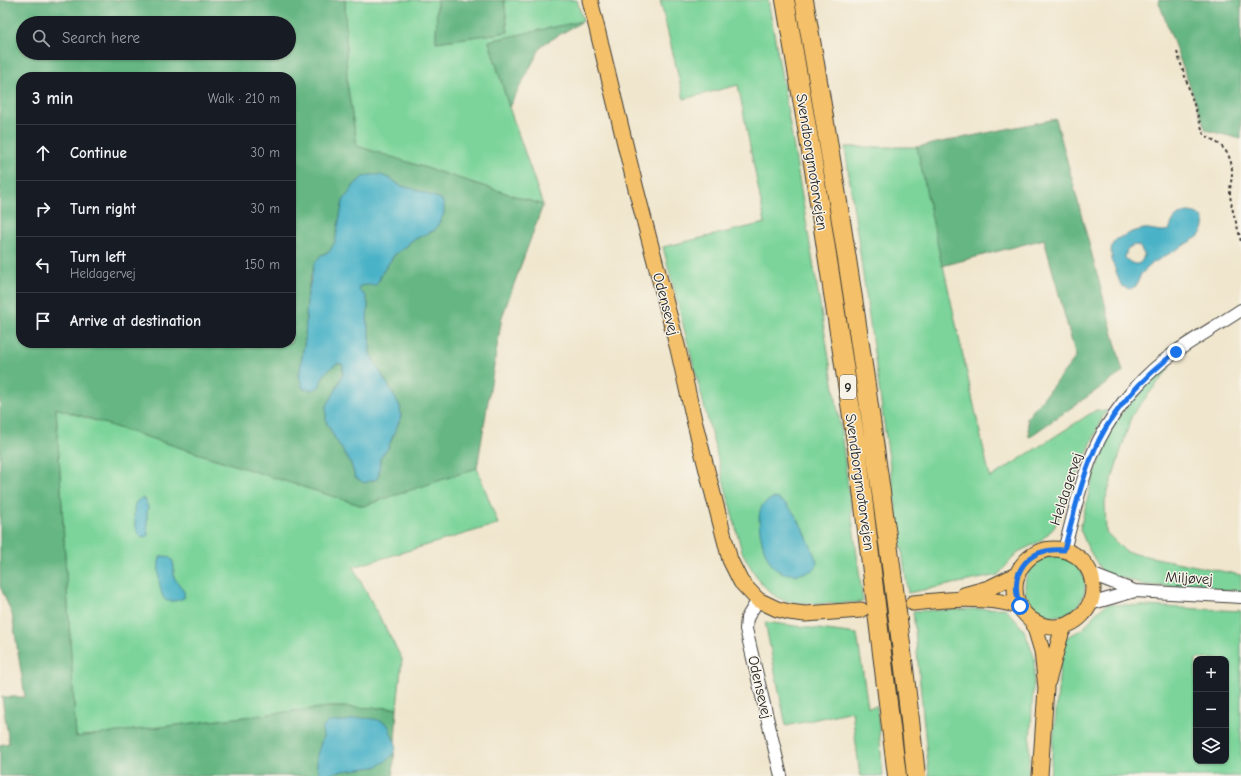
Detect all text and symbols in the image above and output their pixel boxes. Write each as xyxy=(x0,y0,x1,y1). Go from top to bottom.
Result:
search box xyxy=(16,16,296,60)
icon: search xyxy=(30,27,52,49)
text: Search here xyxy=(62,29,140,47)
text: 3 min xyxy=(32,89,73,108)
text: Walk · 210 m xyxy=(208,91,280,106)
street label: Svendborgmotorvejen xyxy=(792,92,832,232)
icon: ahead xyxy=(32,142,54,164)
text: Continue xyxy=(70,144,127,162)
text: 30 m xyxy=(250,145,280,160)
icon: right xyxy=(32,198,54,220)
text: Turn right xyxy=(70,200,136,218)
text: 30 m xyxy=(250,201,280,216)
text: Turn left xyxy=(70,248,126,266)
icon: left xyxy=(32,254,54,276)
text: 150 m xyxy=(245,257,280,272)
text: Heldagervej xyxy=(70,266,136,281)
street label: Odensevej xyxy=(649,271,683,337)
icon: arrive xyxy=(32,310,54,332)
text: Arrive at destination xyxy=(70,312,201,330)
route end xyxy=(1167,343,1185,361)
road number: 9 xyxy=(840,375,856,399)
street label: Svendborgmotorvejen xyxy=(841,412,879,552)
street label: Heldagervej xyxy=(1046,450,1086,528)
street label: Miljøvej xyxy=(1165,568,1213,588)
route start xyxy=(1011,597,1029,615)
street label: Odensevej xyxy=(744,654,776,720)
map controls xyxy=(1193,656,1229,764)
button: + xyxy=(1193,656,1229,692)
button: − xyxy=(1193,692,1229,728)
button: layers xyxy=(1193,728,1229,764)

